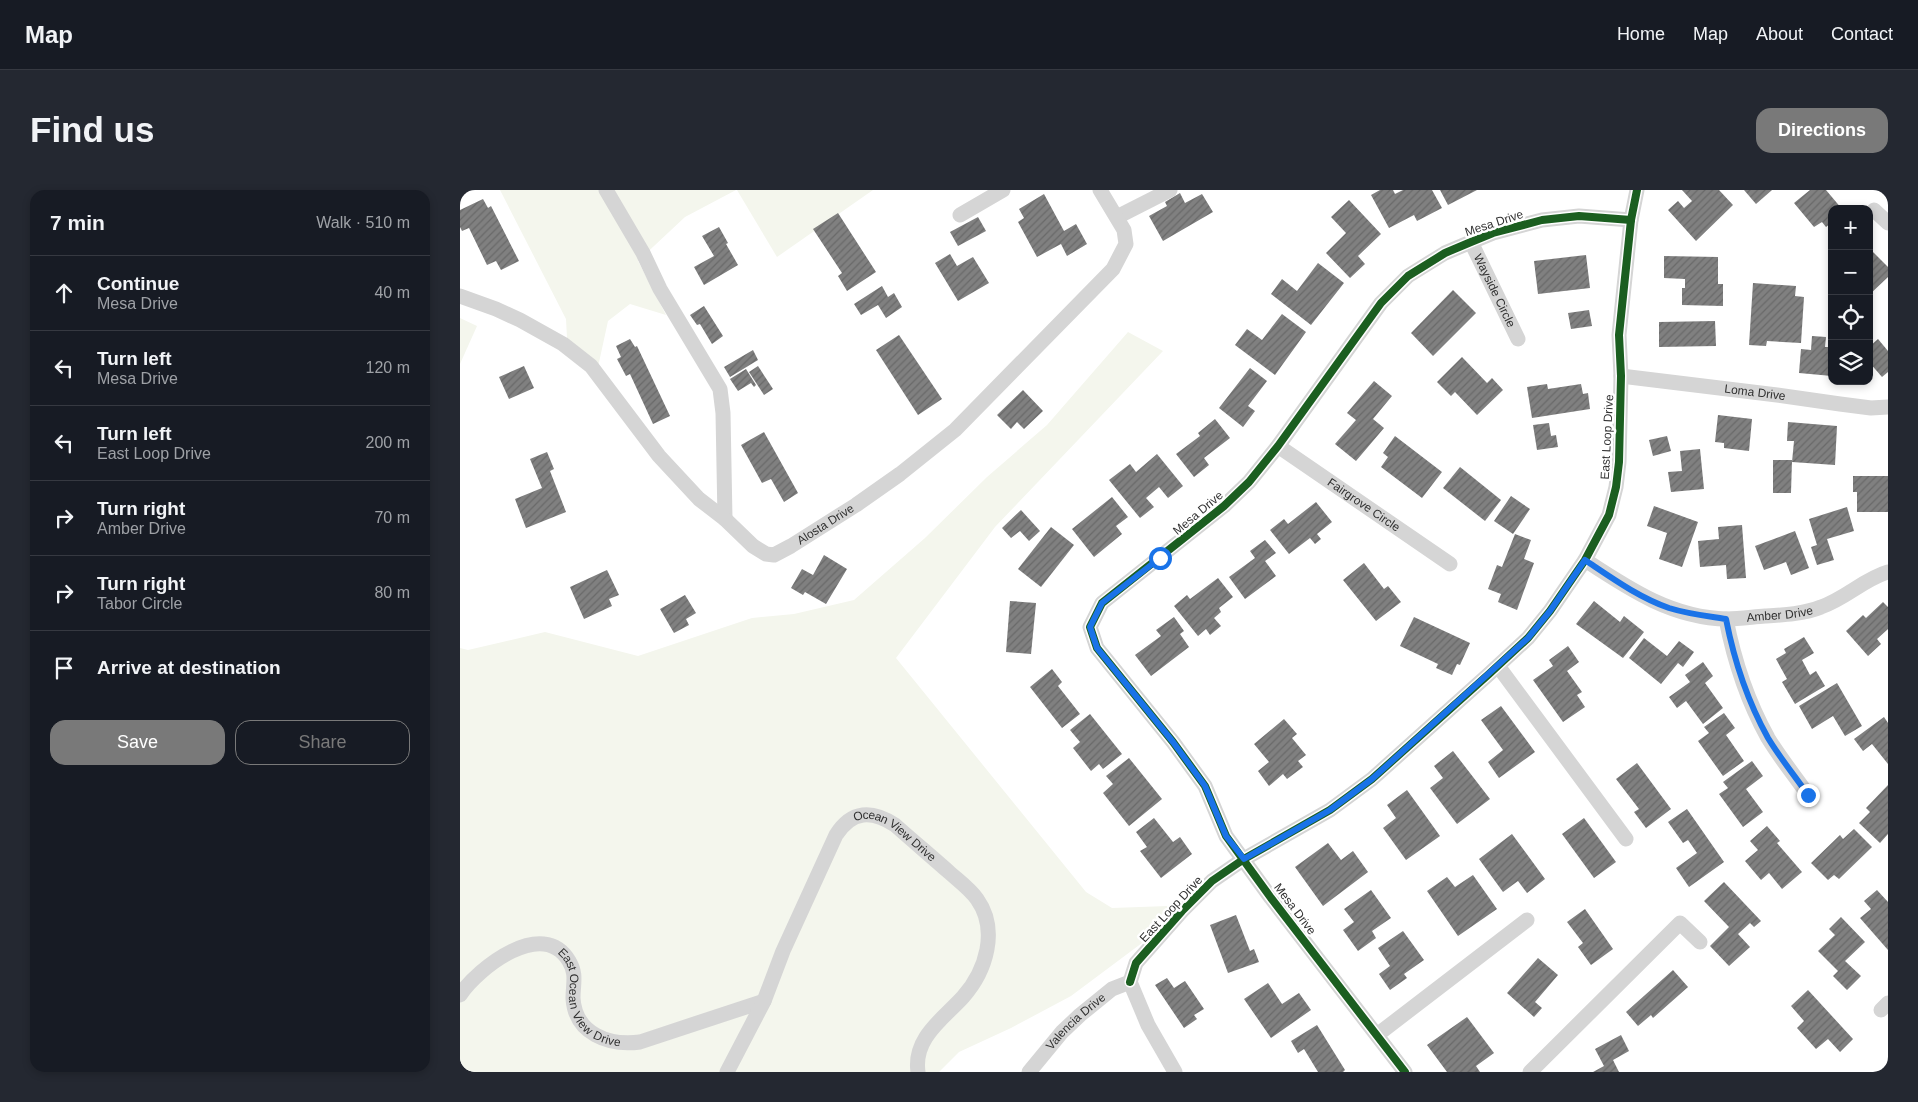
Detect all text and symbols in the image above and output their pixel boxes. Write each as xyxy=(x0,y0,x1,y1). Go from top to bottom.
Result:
text: Map xyxy=(25,21,73,48)
text: Home xyxy=(1617,24,1665,44)
text: Map xyxy=(1693,24,1728,44)
text: About xyxy=(1756,24,1803,44)
text: Contact xyxy=(1831,24,1893,44)
button: Directions xyxy=(1756,108,1888,153)
text: Find us xyxy=(30,110,154,149)
map controls xyxy=(1828,205,1873,385)
button: + xyxy=(1828,205,1873,250)
street label: Mesa Drive xyxy=(1463,207,1525,239)
text: 7 min xyxy=(50,211,105,234)
text: Walk · 510 m xyxy=(316,214,410,231)
button: − xyxy=(1828,250,1873,295)
street label: Wayside Circle xyxy=(1471,252,1518,330)
text: Continue xyxy=(97,273,179,294)
icon: ahead xyxy=(50,279,78,307)
text: 40 m xyxy=(374,284,410,301)
text: Mesa Drive xyxy=(97,295,178,312)
button: locate xyxy=(1828,295,1873,340)
button: layers xyxy=(1828,340,1873,385)
text: Turn left xyxy=(97,348,172,369)
icon: left xyxy=(50,354,78,382)
text: 120 m xyxy=(366,359,410,376)
text: Mesa Drive xyxy=(97,370,178,387)
street label: Loma Drive xyxy=(1724,382,1787,403)
street label: East Loop Drive xyxy=(1598,394,1616,480)
text: Turn left xyxy=(97,423,172,444)
icon: left xyxy=(50,429,78,457)
text: 200 m xyxy=(366,434,410,451)
text: East Loop Drive xyxy=(97,445,211,462)
street label: Fairgrove Circle xyxy=(1325,475,1403,535)
street label: Mesa Drive xyxy=(1170,488,1226,538)
text: Turn right xyxy=(97,498,185,519)
street label: Alosta Drive xyxy=(794,501,857,547)
icon: right xyxy=(50,504,78,532)
text: 70 m xyxy=(374,509,410,526)
text: Amber Drive xyxy=(97,520,186,537)
route start xyxy=(1149,547,1172,570)
text: Turn right xyxy=(97,573,185,594)
icon: right xyxy=(50,579,78,607)
text: 80 m xyxy=(374,584,410,601)
text: Tabor Circle xyxy=(97,595,182,612)
street label: Amber Drive xyxy=(1746,603,1815,625)
icon: arrive xyxy=(50,654,78,682)
text: Arrive at destination xyxy=(97,657,281,678)
button: Save xyxy=(50,720,225,765)
button: Share xyxy=(235,720,410,765)
route end xyxy=(1797,784,1820,807)
street label: Ocean View Drive xyxy=(852,808,939,865)
street label: East Loop Drive xyxy=(1137,873,1205,945)
street label: Mesa Drive xyxy=(1271,881,1319,938)
street label: East Ocean View Drive xyxy=(555,945,622,1049)
street label: Valencia Drive xyxy=(1043,990,1108,1053)

